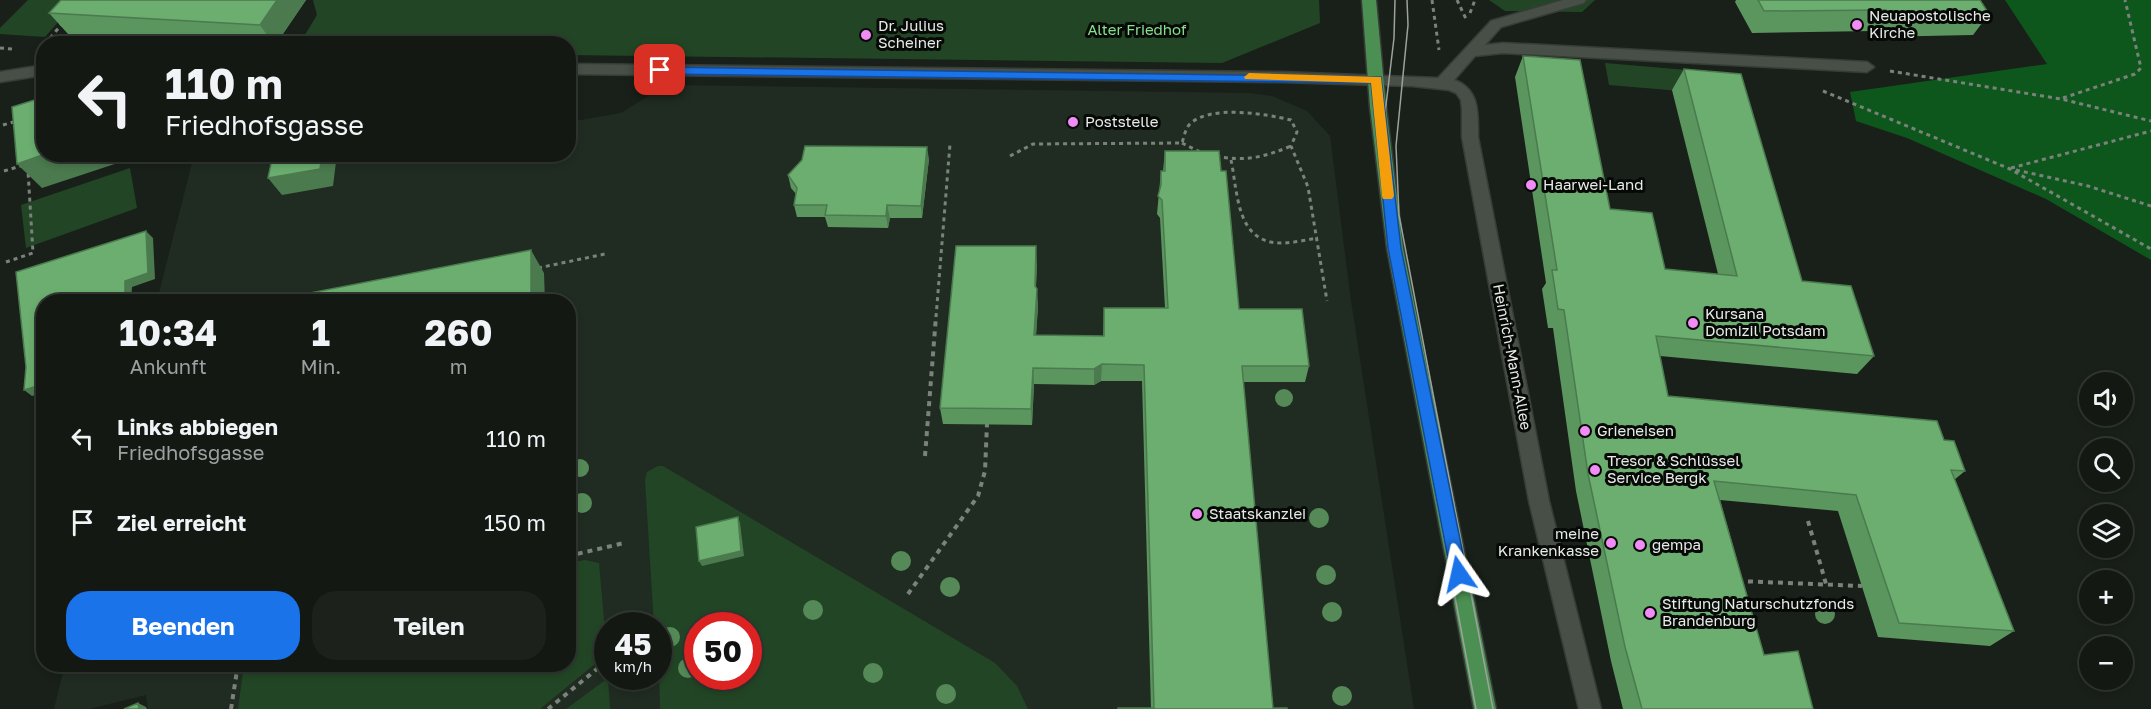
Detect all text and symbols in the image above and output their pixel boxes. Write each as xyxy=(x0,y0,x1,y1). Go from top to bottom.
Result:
place label: Neuapostolische Kirche xyxy=(1869,6,1991,41)
place label: Dr. Julius Scheiner xyxy=(878,16,944,51)
marker: Neuapostolische Kirche xyxy=(1850,18,1864,32)
park label: Alter Friedhof xyxy=(1088,20,1187,38)
marker: Dr. Julius Scheiner xyxy=(859,28,873,42)
pin xyxy=(634,44,685,95)
icon: arrive xyxy=(643,53,676,86)
text: 110 m xyxy=(165,58,283,108)
icon: left xyxy=(66,60,144,138)
text: Friedhofsgasse xyxy=(165,109,364,141)
place label: Poststelle xyxy=(1085,112,1159,130)
marker: Poststelle xyxy=(1066,115,1080,129)
place label: Haarwei-Land xyxy=(1543,175,1644,193)
marker: Haarwei-Land xyxy=(1524,178,1538,192)
street label: Heinrich-Mann-Allee xyxy=(1490,282,1536,432)
place label: Kursana Domizil Potsdam xyxy=(1705,304,1826,339)
text: 10:34 xyxy=(119,311,217,354)
text: 1 xyxy=(312,311,330,354)
text: 260 xyxy=(425,311,493,354)
marker: Kursana Domizil Potsdam xyxy=(1686,316,1700,330)
text: Ankunft xyxy=(130,354,207,378)
text: Min. xyxy=(300,354,341,378)
text: m xyxy=(450,354,467,378)
map controls xyxy=(2079,372,2133,690)
button: sound xyxy=(2079,372,2133,426)
text: Links abbiegen xyxy=(117,413,278,440)
place label: Grieneisen xyxy=(1597,421,1674,439)
icon: left xyxy=(66,422,99,455)
marker: Grieneisen xyxy=(1578,424,1592,438)
text: 110 m xyxy=(486,425,546,452)
button: search xyxy=(2079,438,2133,492)
text: Friedhofsgasse xyxy=(117,440,264,464)
place label: Tresor & Schlüssel Service Bergk xyxy=(1607,451,1740,486)
marker: Tresor & Schlüssel Service Bergk xyxy=(1588,463,1602,477)
place label: Staatskanzlei xyxy=(1209,504,1306,522)
button: layers xyxy=(2079,504,2133,558)
icon: arrive xyxy=(66,506,99,539)
marker: Staatskanzlei xyxy=(1190,507,1204,521)
text: Ziel erreicht xyxy=(117,509,246,536)
text: 150 m xyxy=(484,509,546,536)
place label: meine Krankenkasse xyxy=(1498,524,1599,559)
place label: gempa xyxy=(1652,535,1701,553)
marker: meine Krankenkasse xyxy=(1604,536,1618,550)
marker: gempa xyxy=(1633,538,1647,552)
position arrow xyxy=(1427,542,1491,606)
button: + xyxy=(2079,570,2133,624)
button: Beenden xyxy=(66,591,300,660)
button: Teilen xyxy=(312,591,546,660)
place label: Stiftung Naturschutzfonds Brandenburg xyxy=(1662,594,1854,629)
marker: Stiftung Naturschutzfonds Brandenburg xyxy=(1643,606,1657,620)
speed limit sign: 50 xyxy=(684,612,762,690)
text: 45 xyxy=(614,626,652,662)
button: − xyxy=(2079,636,2133,690)
text: km/h xyxy=(614,657,652,675)

